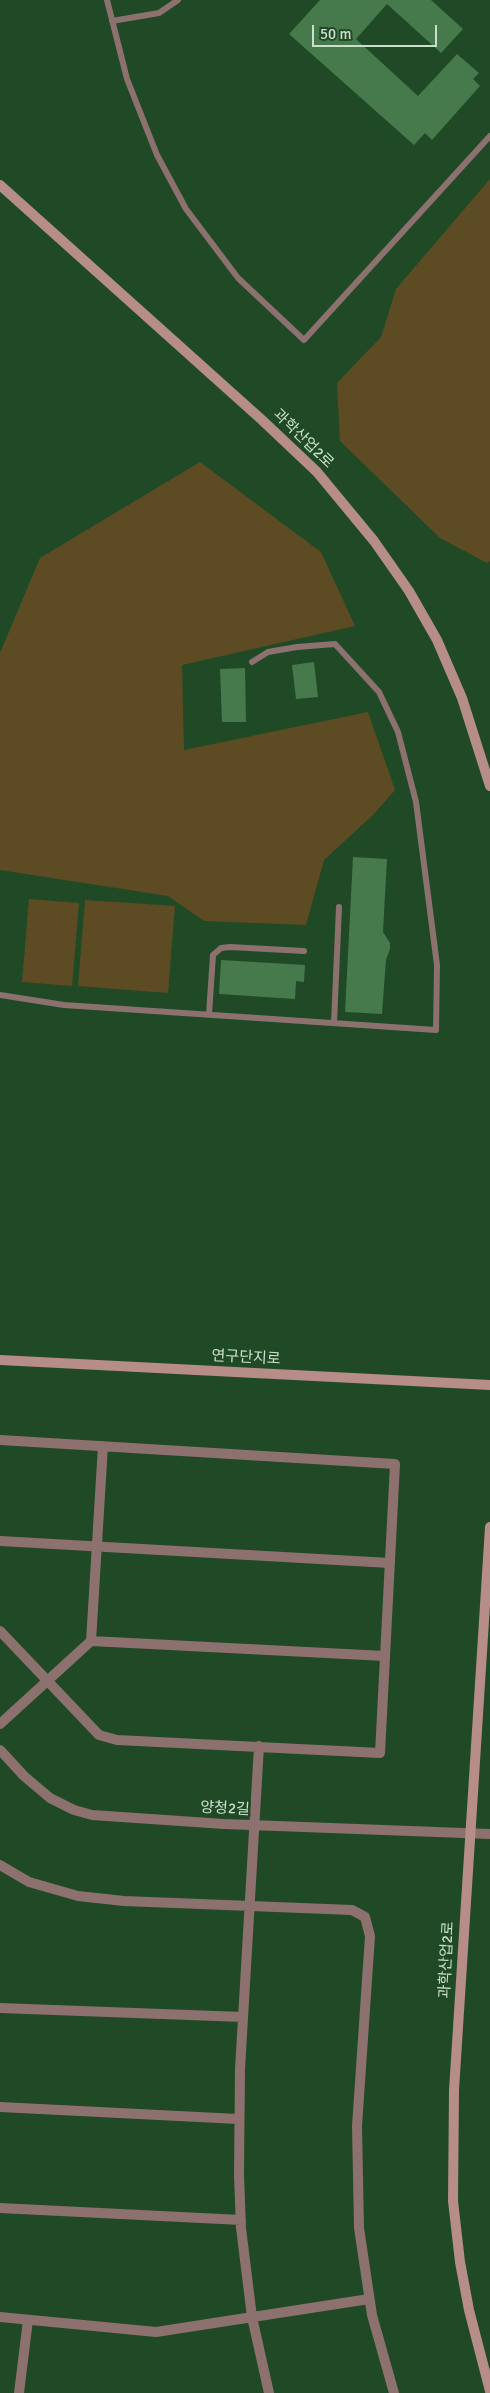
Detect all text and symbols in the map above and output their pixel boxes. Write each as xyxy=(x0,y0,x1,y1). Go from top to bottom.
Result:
scale bar xyxy=(315,15,440,47)
text: 50 m xyxy=(320,25,351,43)
street label: 과학산업2로 xyxy=(269,406,337,472)
street label: 연구단지로 xyxy=(211,1347,281,1369)
street label: 양청2길 xyxy=(200,1799,250,1819)
street label: 과학산업2로 xyxy=(436,1921,458,1999)

